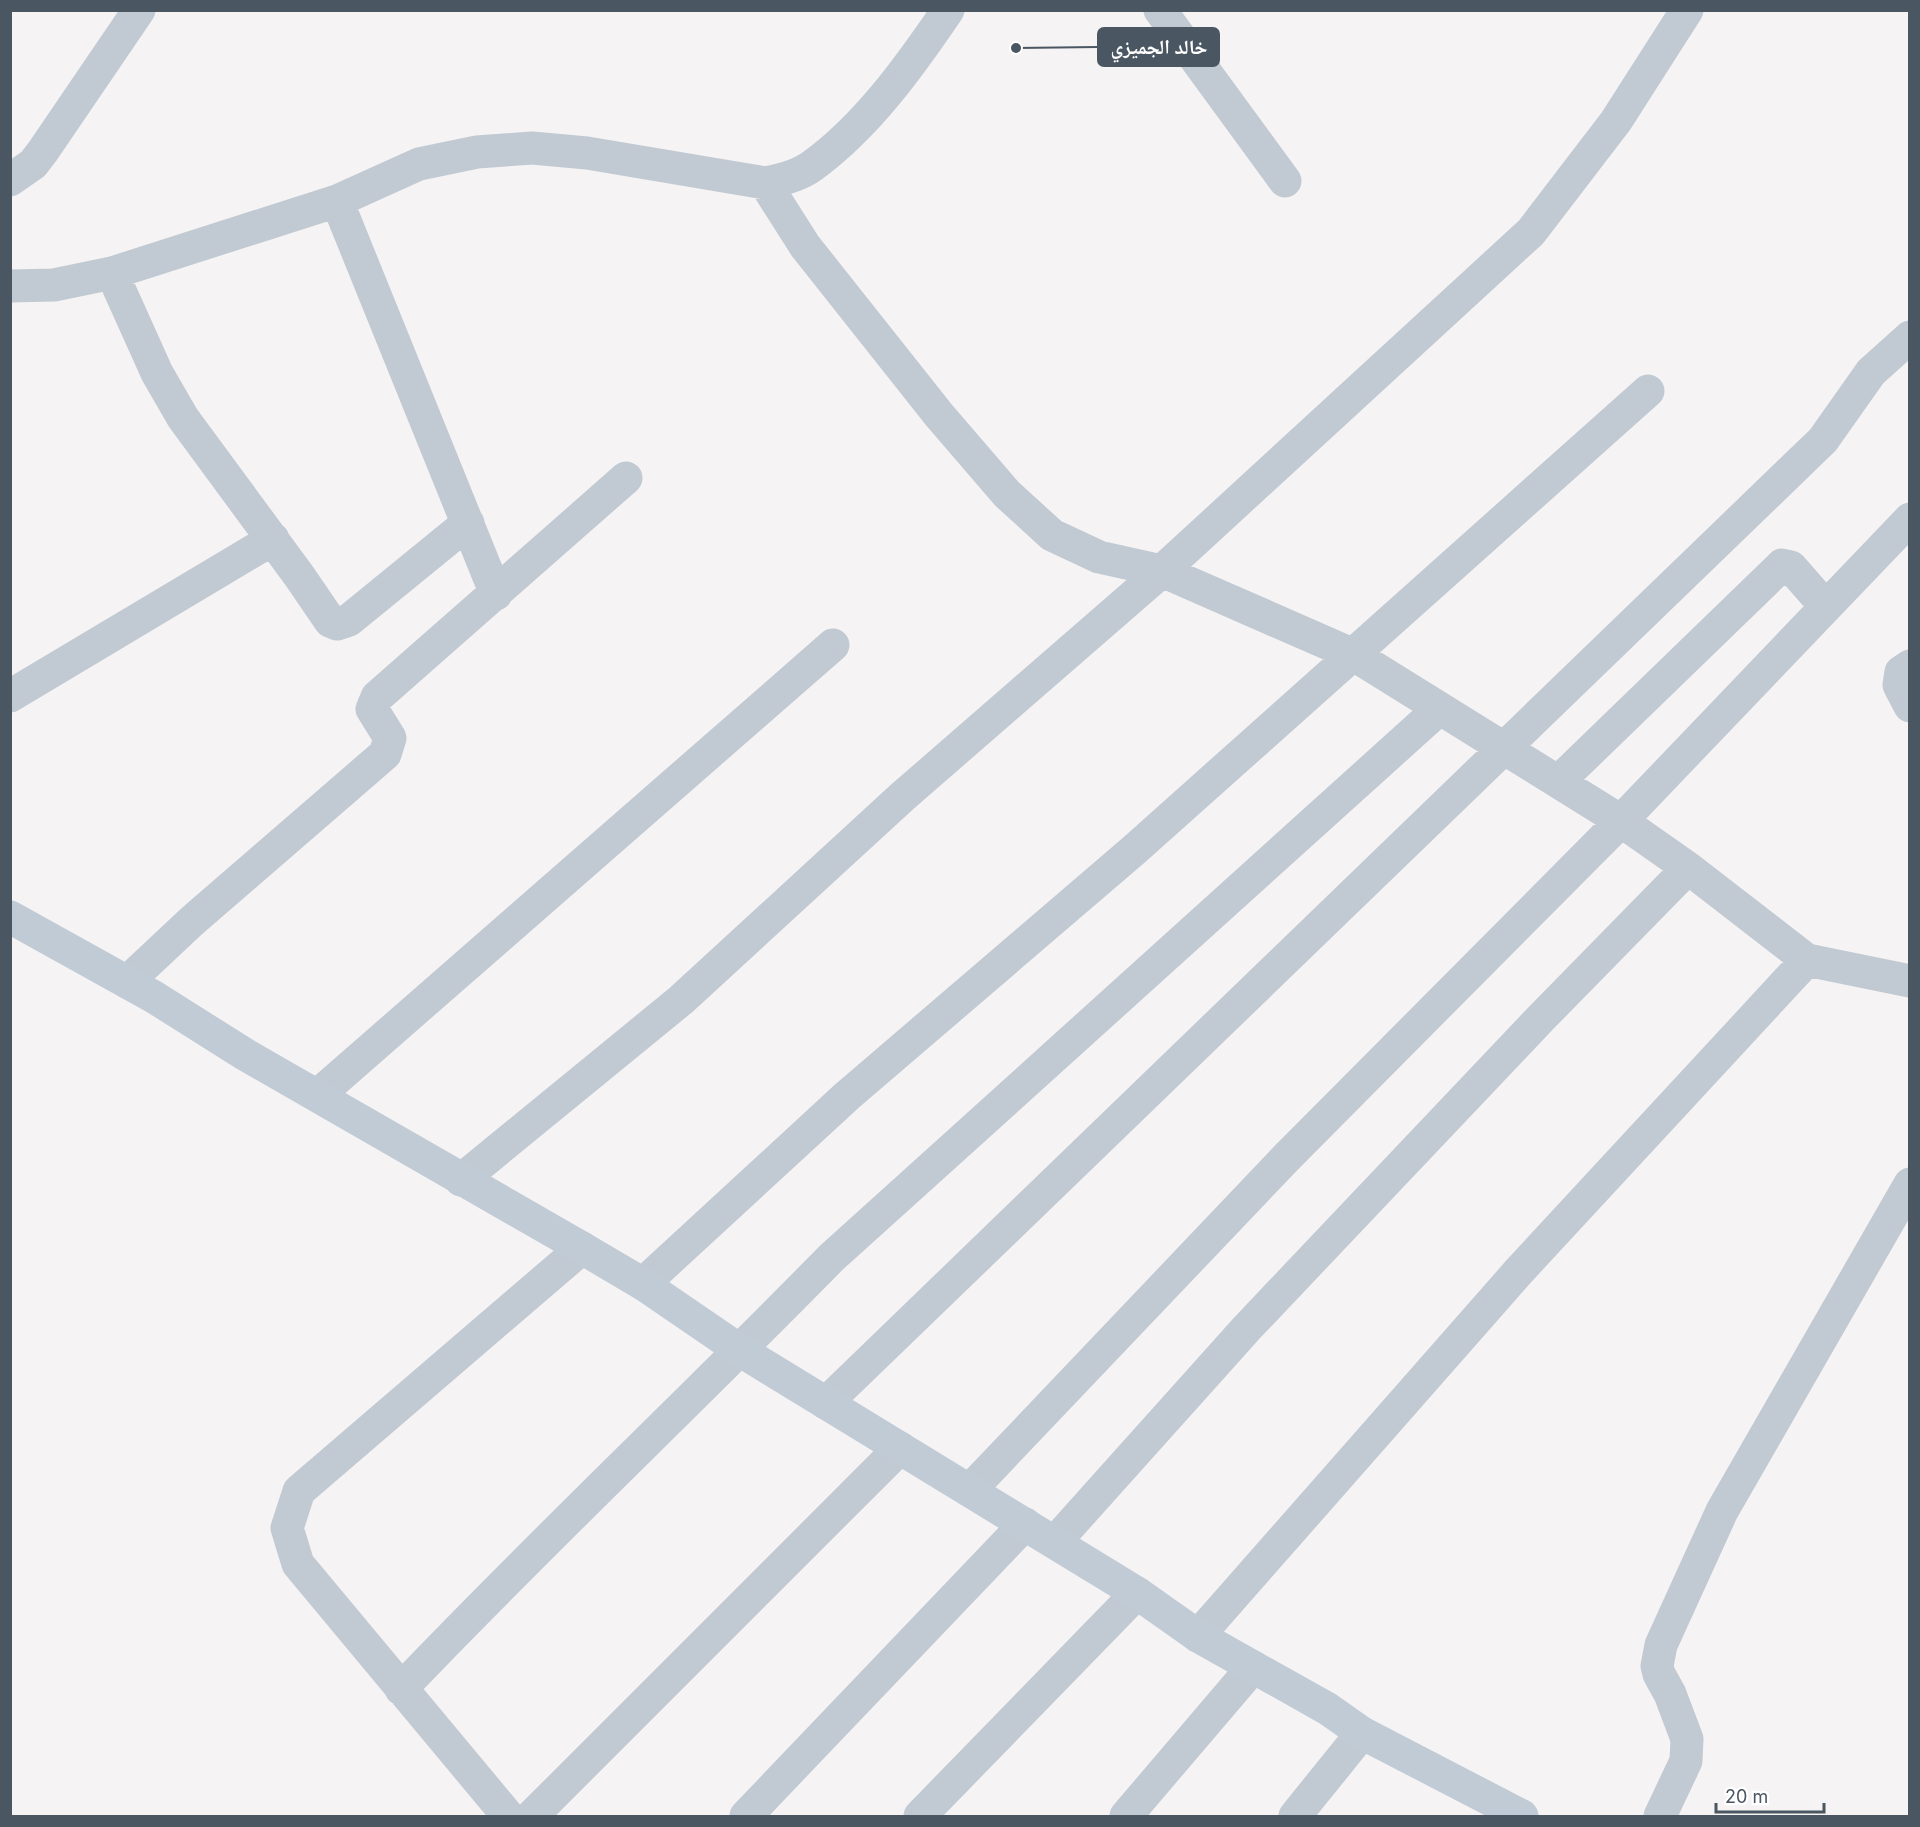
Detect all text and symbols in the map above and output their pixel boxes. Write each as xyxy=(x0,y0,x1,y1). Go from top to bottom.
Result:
callout: خالد الجميزي xyxy=(1098,28,1219,66)
text: خالد الجميزي xyxy=(1111,35,1207,63)
scale bar xyxy=(1716,1776,1824,1814)
text: 20 m xyxy=(1725,1786,1768,1807)

